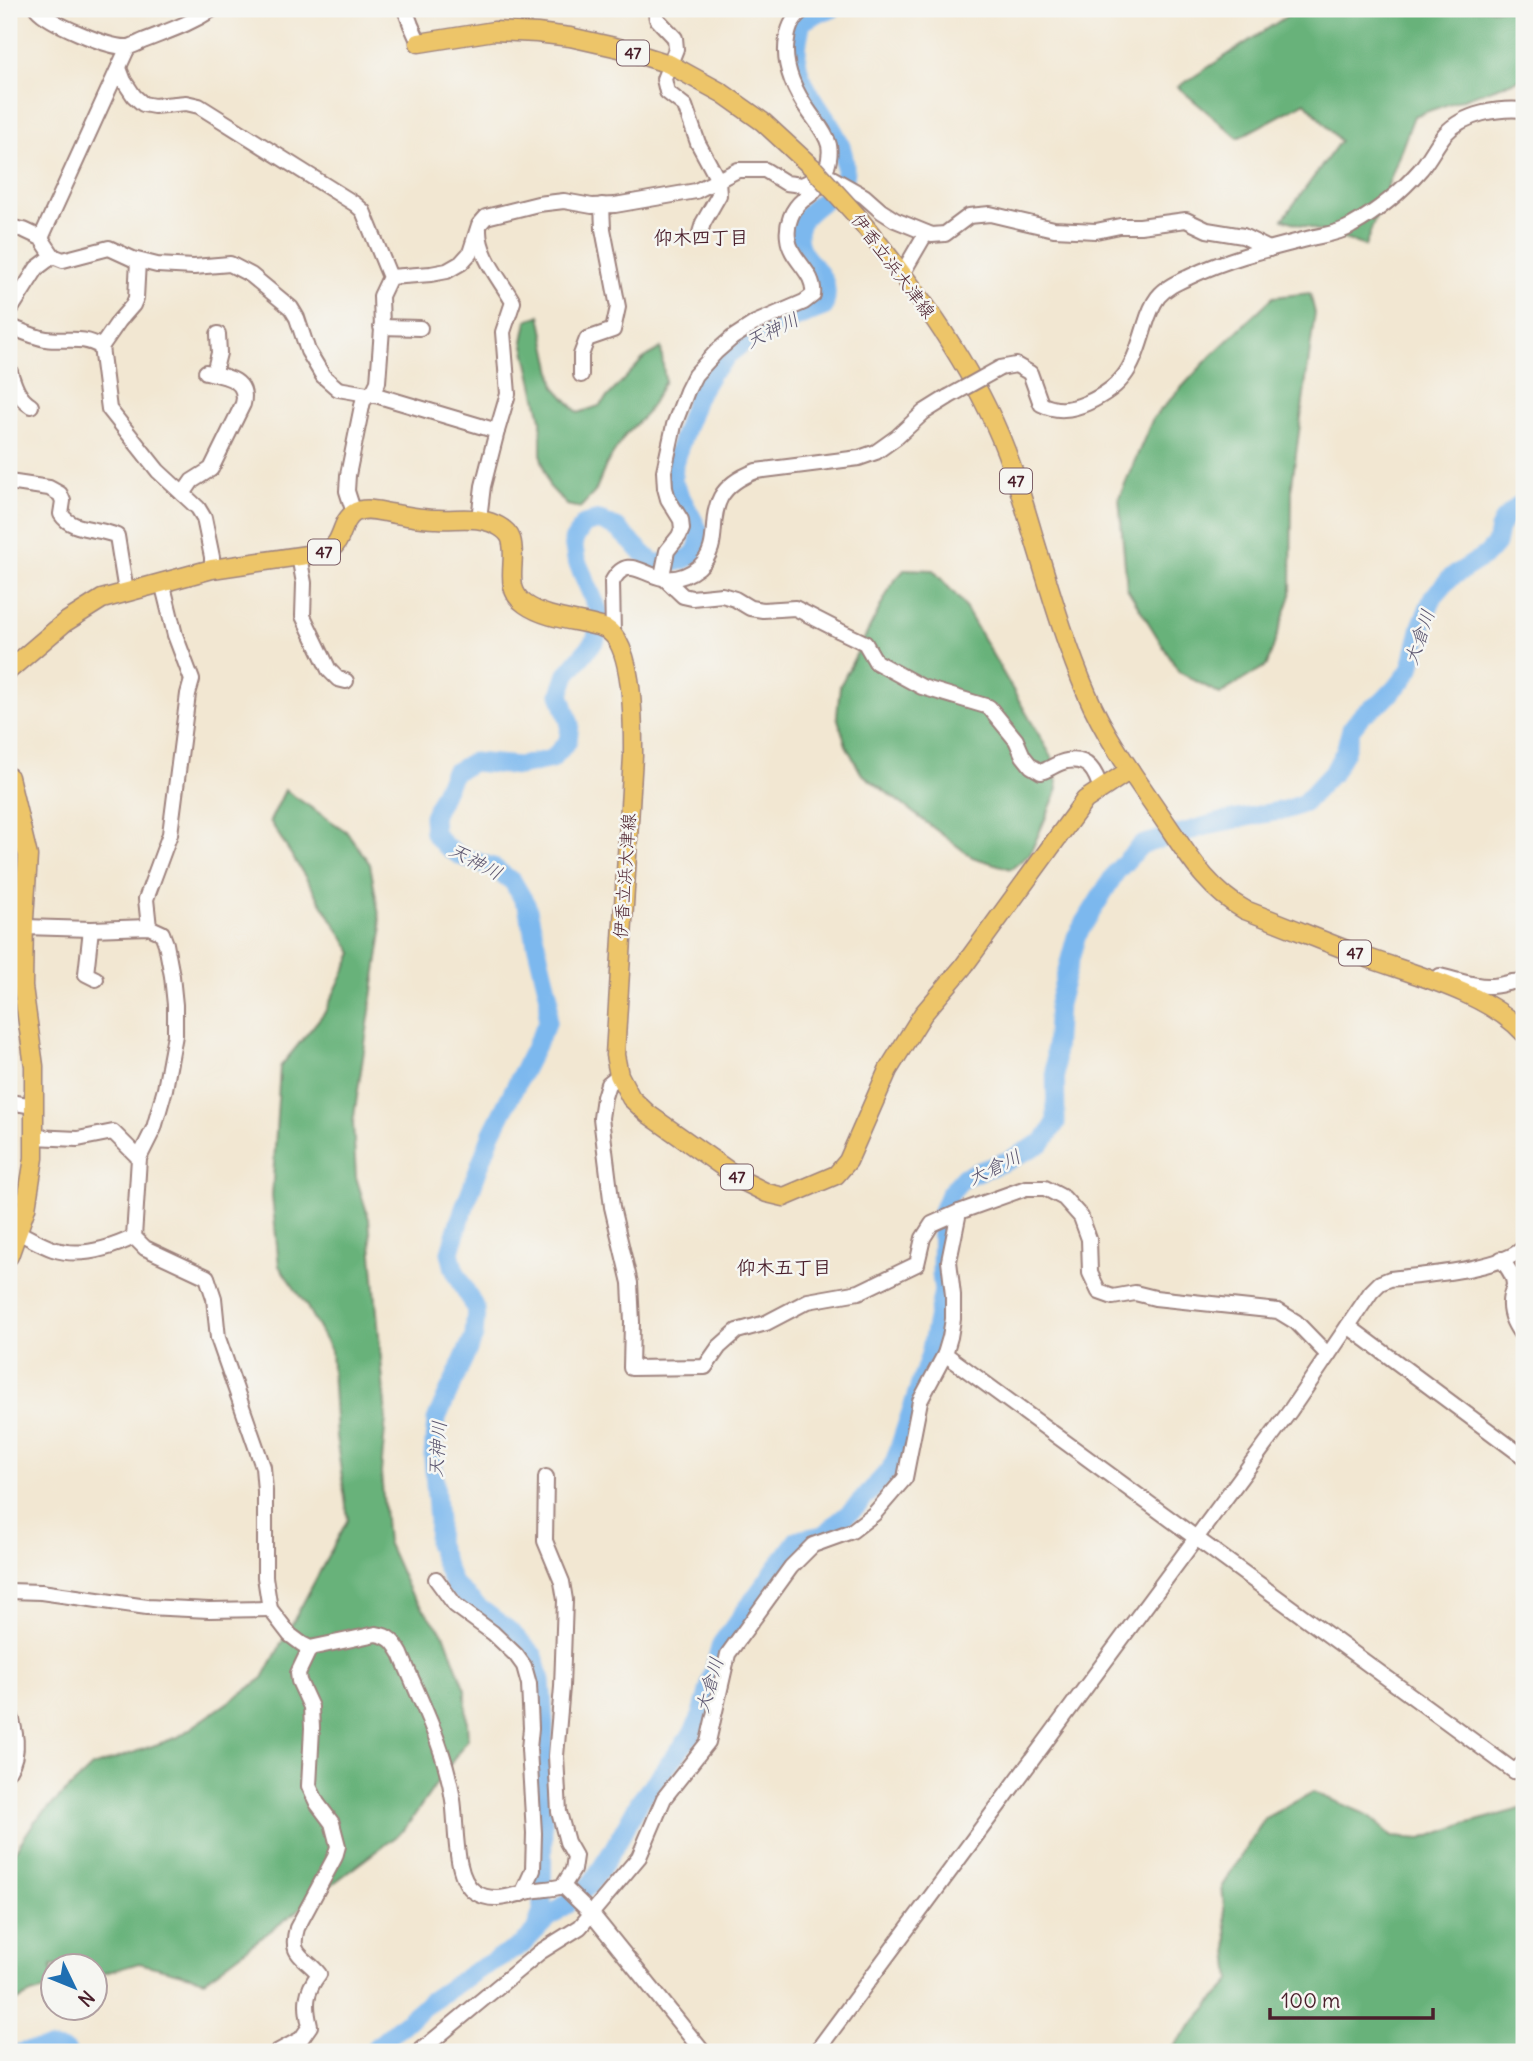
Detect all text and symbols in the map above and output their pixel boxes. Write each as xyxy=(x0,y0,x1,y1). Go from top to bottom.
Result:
road number: 47 xyxy=(617,40,649,66)
street label: 伊香立浜大津線 xyxy=(846,208,940,323)
district label: 仰木四丁目 xyxy=(653,225,749,249)
water label: 天神川 xyxy=(741,307,803,353)
road number: 47 xyxy=(1000,468,1032,494)
road number: 47 xyxy=(308,540,340,565)
water label: 大倉川 xyxy=(1398,606,1440,668)
street label: 伊香立浜大津線 xyxy=(609,812,640,940)
water label: 天神川 xyxy=(445,837,507,885)
road number: 47 xyxy=(1339,940,1371,965)
water label: 大倉川 xyxy=(963,1144,1025,1190)
road number: 47 xyxy=(721,1164,753,1190)
district label: 仰木五丁目 xyxy=(736,1255,832,1279)
water label: 天神川 xyxy=(423,1420,451,1478)
water label: 大倉川 xyxy=(690,1654,728,1716)
north arrow xyxy=(38,1952,108,2022)
scale bar xyxy=(1270,1977,1433,2021)
text: N xyxy=(73,1986,100,2012)
text: 100 m xyxy=(1281,1987,1340,2014)

